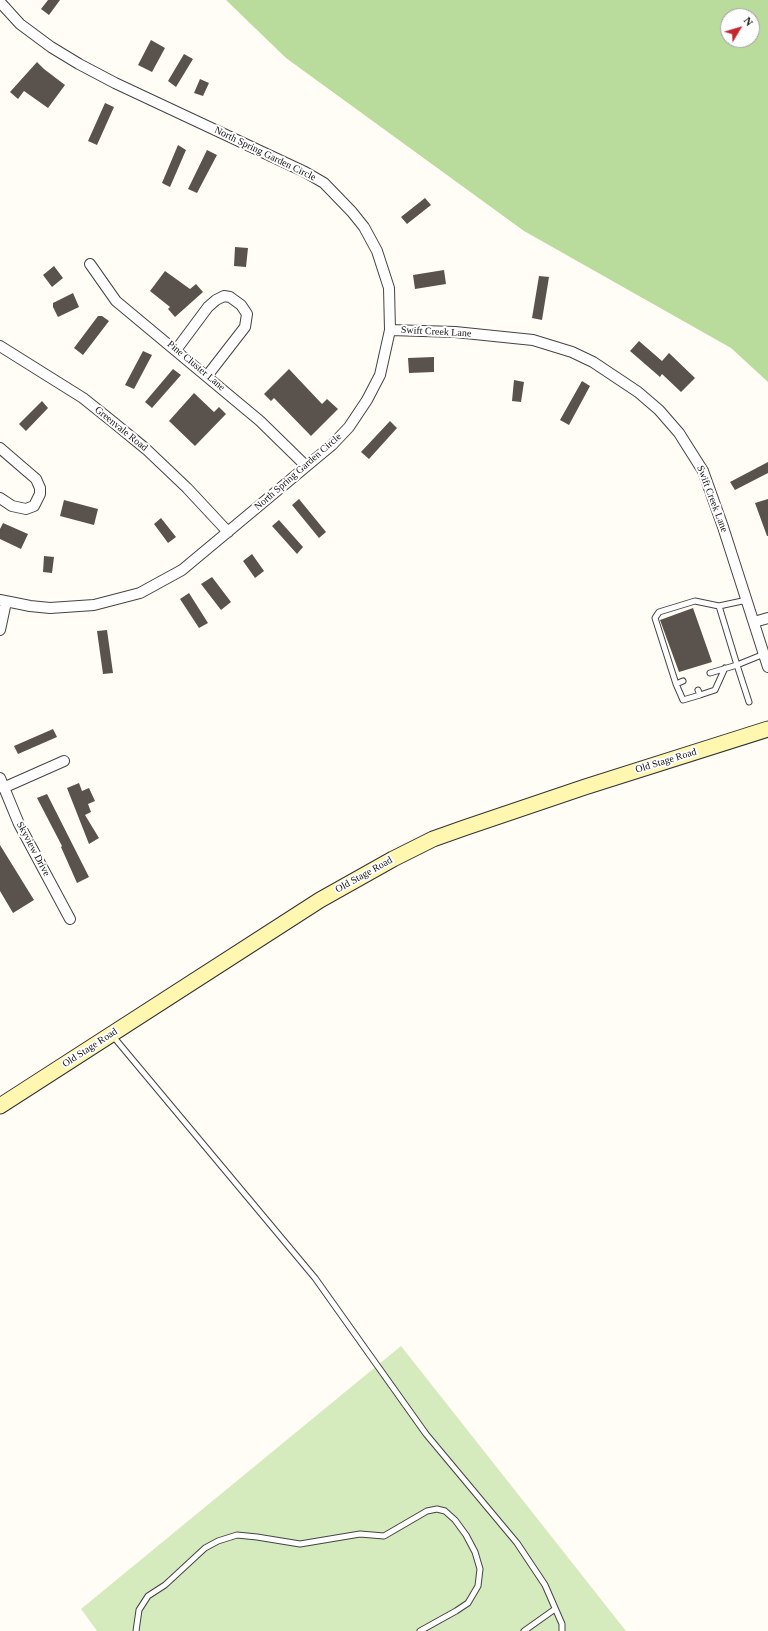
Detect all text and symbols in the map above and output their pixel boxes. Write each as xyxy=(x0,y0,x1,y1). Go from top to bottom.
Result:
north arrow xyxy=(720,8,760,48)
text: N xyxy=(741,14,756,28)
street label: North Spring Garden Circle xyxy=(212,124,318,184)
street label: Swift Creek Lane xyxy=(400,324,472,340)
street label: Pine Cluster Lane xyxy=(165,338,227,394)
street label: Greenvale Road xyxy=(92,404,150,454)
street label: North Spring Garden Circle xyxy=(252,431,344,513)
street label: Swift Creek Lane xyxy=(694,464,730,534)
street label: Old Stage Road xyxy=(634,746,698,776)
street label: Skyview Drive xyxy=(14,820,52,878)
street label: Old Stage Road xyxy=(333,854,395,896)
street label: Old Stage Road xyxy=(60,1026,120,1070)

